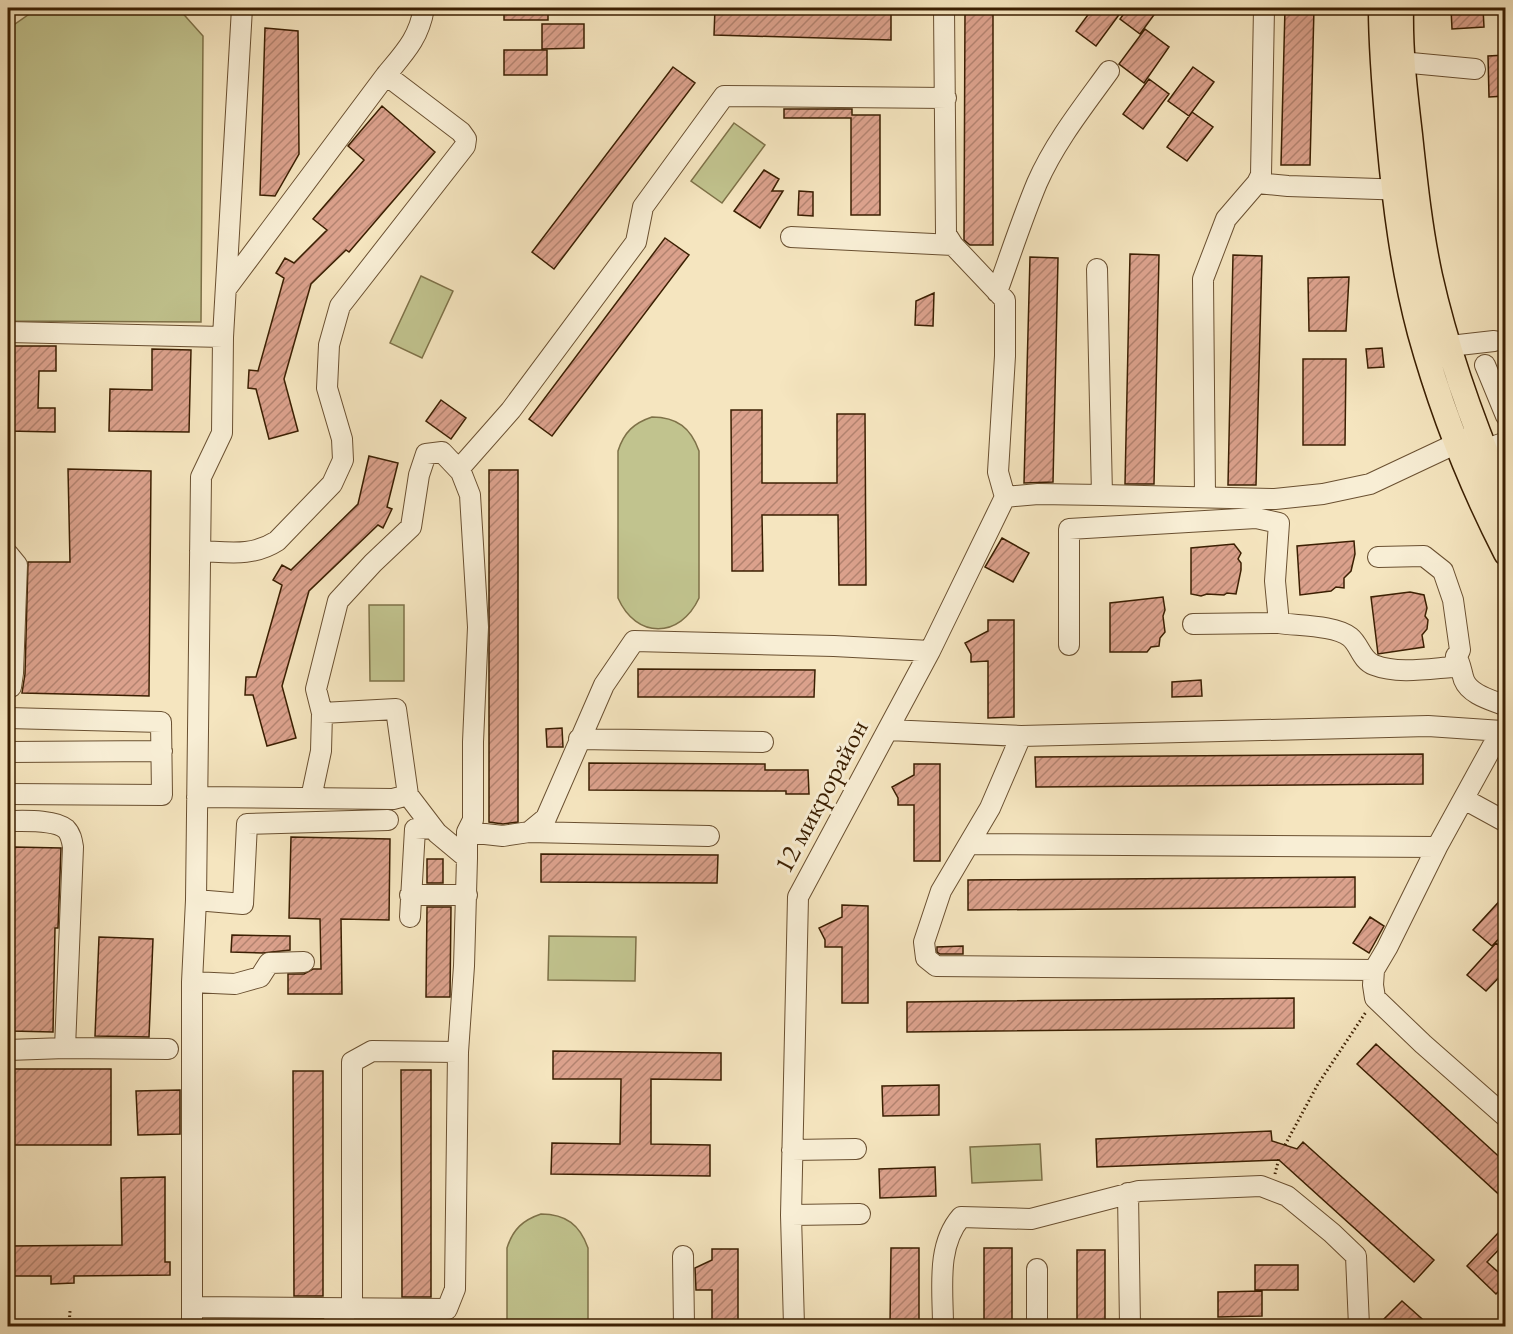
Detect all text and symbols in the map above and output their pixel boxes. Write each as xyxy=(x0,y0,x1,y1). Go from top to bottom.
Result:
street label: 12 микрорайон xyxy=(766,713,876,878)

